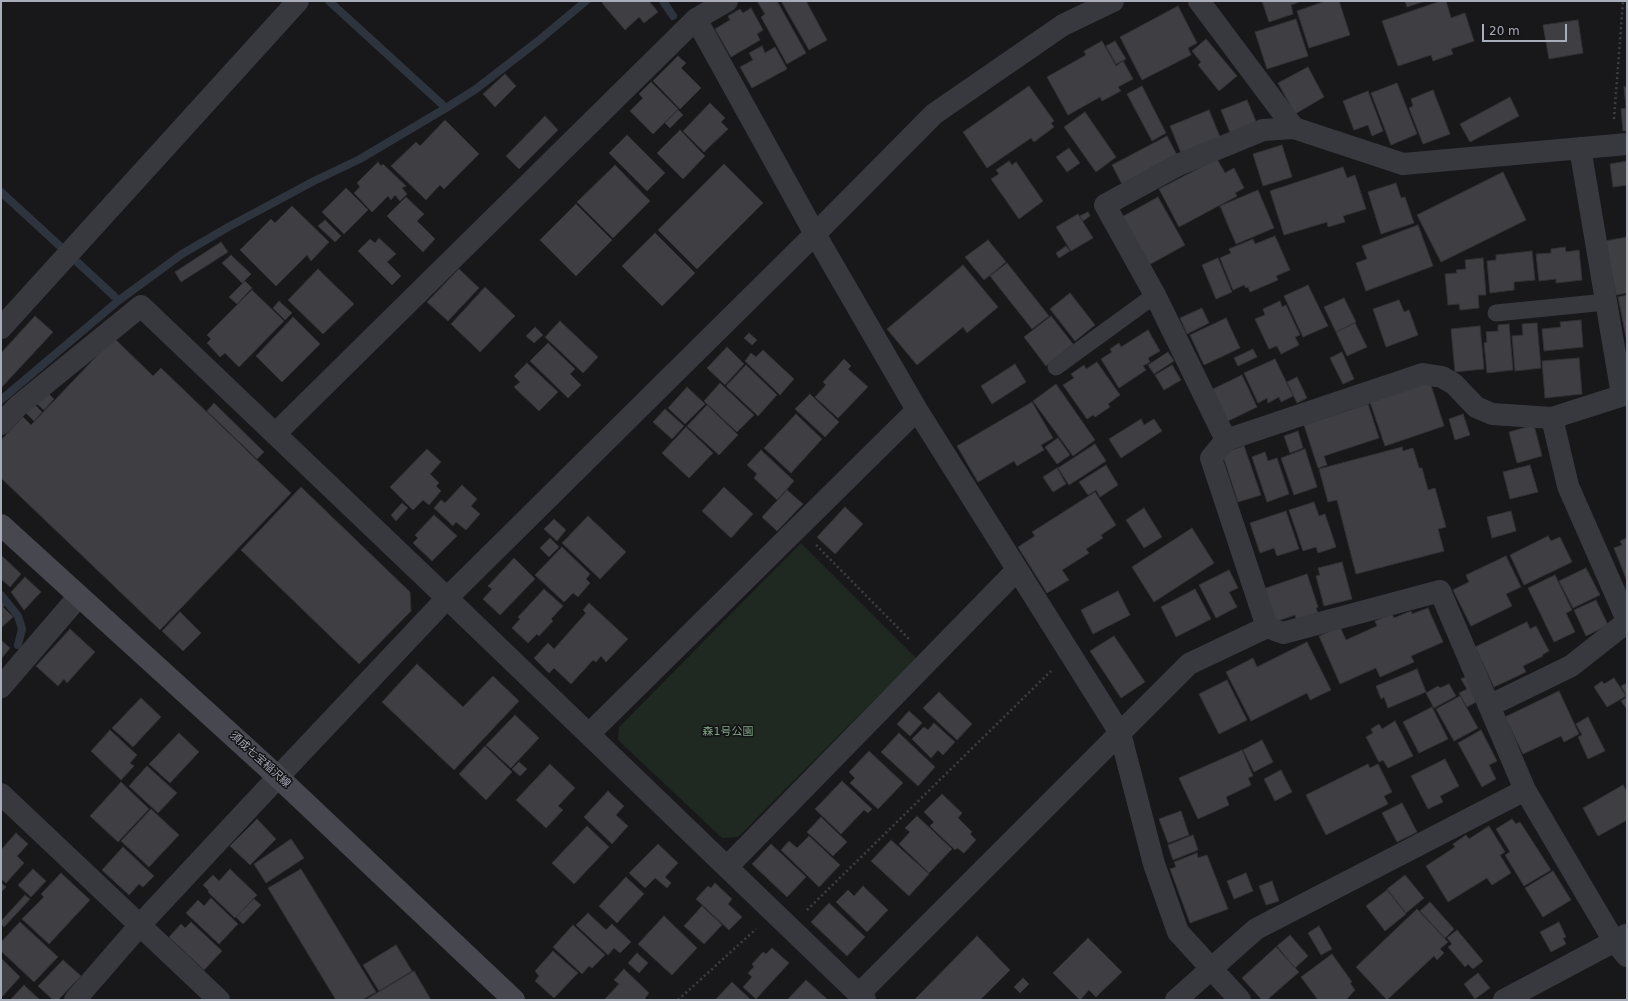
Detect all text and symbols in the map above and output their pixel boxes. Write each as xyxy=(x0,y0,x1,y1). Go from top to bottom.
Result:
scale bar xyxy=(1484,16,1569,42)
text: 20 m xyxy=(1489,24,1520,38)
park label: 森1号公園 xyxy=(703,725,753,739)
street label: 須成七宝稲沢線 xyxy=(227,729,293,791)

